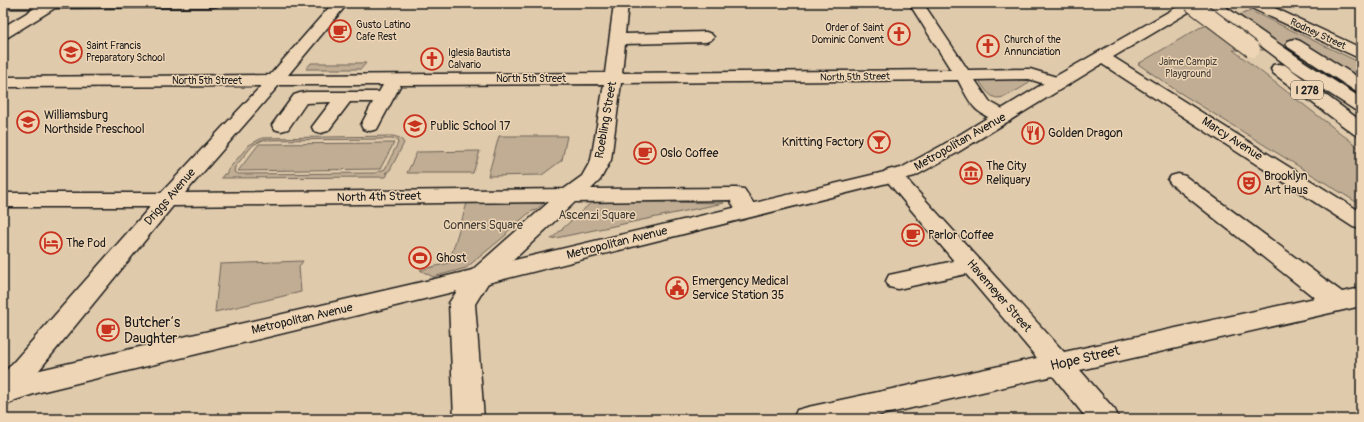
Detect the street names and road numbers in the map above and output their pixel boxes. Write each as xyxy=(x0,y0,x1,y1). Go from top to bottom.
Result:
street label: Rodney Street xyxy=(1288,16,1349,53)
street label: North 5th Street xyxy=(820,70,891,84)
street label: North 5th Street xyxy=(496,73,567,85)
street label: North 5th Street xyxy=(172,75,243,87)
street label: Roebling Street xyxy=(592,80,620,160)
road number: I 278 xyxy=(1291,81,1323,99)
street label: Metropolitan Avenue xyxy=(911,110,1009,174)
street label: Marcy Avenue xyxy=(1199,114,1265,164)
street label: Driggs Avenue xyxy=(141,165,199,229)
street label: North 4th Street xyxy=(337,189,422,205)
street label: Metropolitan Avenue xyxy=(565,223,669,263)
street label: Havemeyer Street xyxy=(963,257,1035,335)
street label: Metropolitan Avenue xyxy=(250,300,354,338)
street label: Hope Street xyxy=(1048,342,1122,374)

